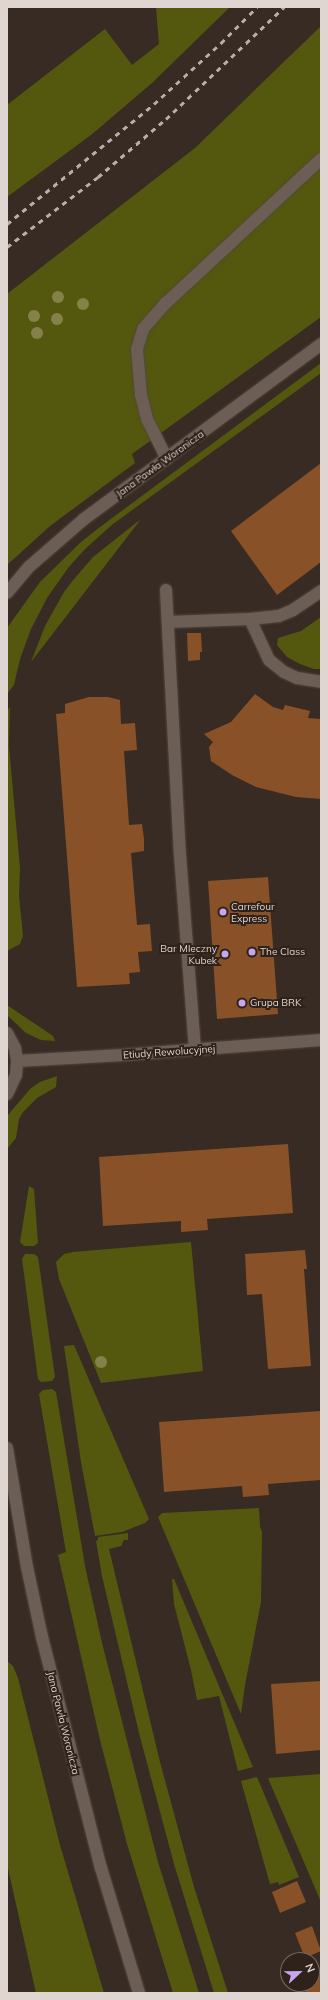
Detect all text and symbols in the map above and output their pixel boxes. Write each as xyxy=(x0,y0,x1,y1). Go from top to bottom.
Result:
street label: Jana Pawła Woronicza xyxy=(114,428,206,500)
place label: Carrefour Express xyxy=(231,900,275,924)
marker: Carrefour Express xyxy=(218,907,228,917)
place label: Bar Mleczny Kubek xyxy=(160,942,217,966)
place label: The Class xyxy=(260,946,305,958)
marker: The Class xyxy=(247,947,257,957)
marker: Bar Mleczny Kubek xyxy=(220,949,230,959)
place label: Grupa BRK xyxy=(250,997,301,1009)
marker: Grupa BRK xyxy=(237,998,247,1008)
street label: Etiudy Rewolucyjnej xyxy=(122,1043,216,1061)
street label: Jana Pawła Woronicza xyxy=(44,1670,82,1776)
north arrow xyxy=(280,1952,320,1992)
text: N xyxy=(302,1961,318,1974)

